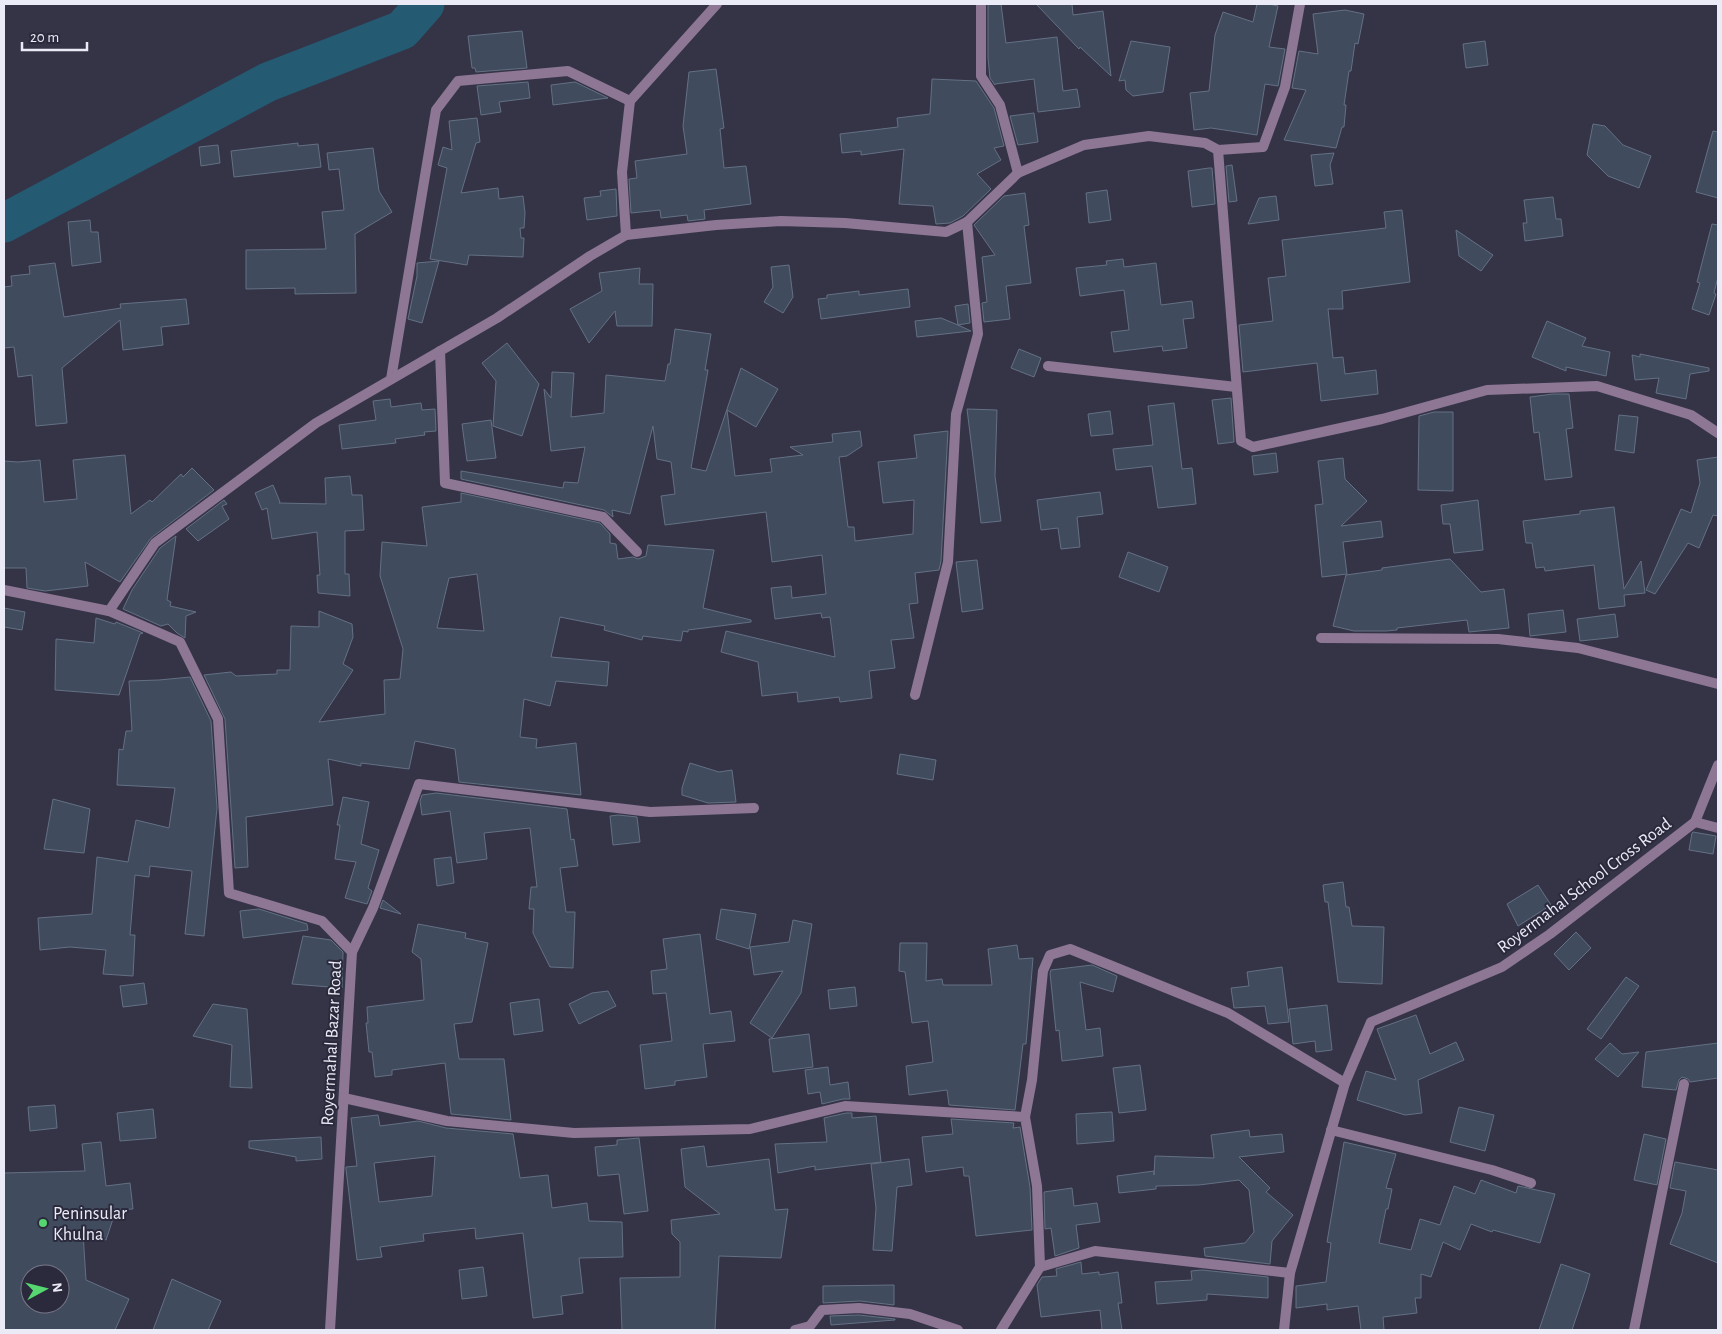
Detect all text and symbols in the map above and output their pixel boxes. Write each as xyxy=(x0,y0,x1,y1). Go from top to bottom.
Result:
scale bar xyxy=(22,20,88,52)
text: 20 m xyxy=(30,30,59,45)
street label: Royermahal School Cross Road xyxy=(1494,815,1675,957)
street label: Royermahal Bazar Road xyxy=(319,960,345,1126)
place label: Peninsular Khulna xyxy=(53,1205,127,1244)
marker: Peninsular Khulna xyxy=(37,1217,49,1229)
north arrow xyxy=(20,1264,70,1314)
text: N xyxy=(49,1282,64,1293)

